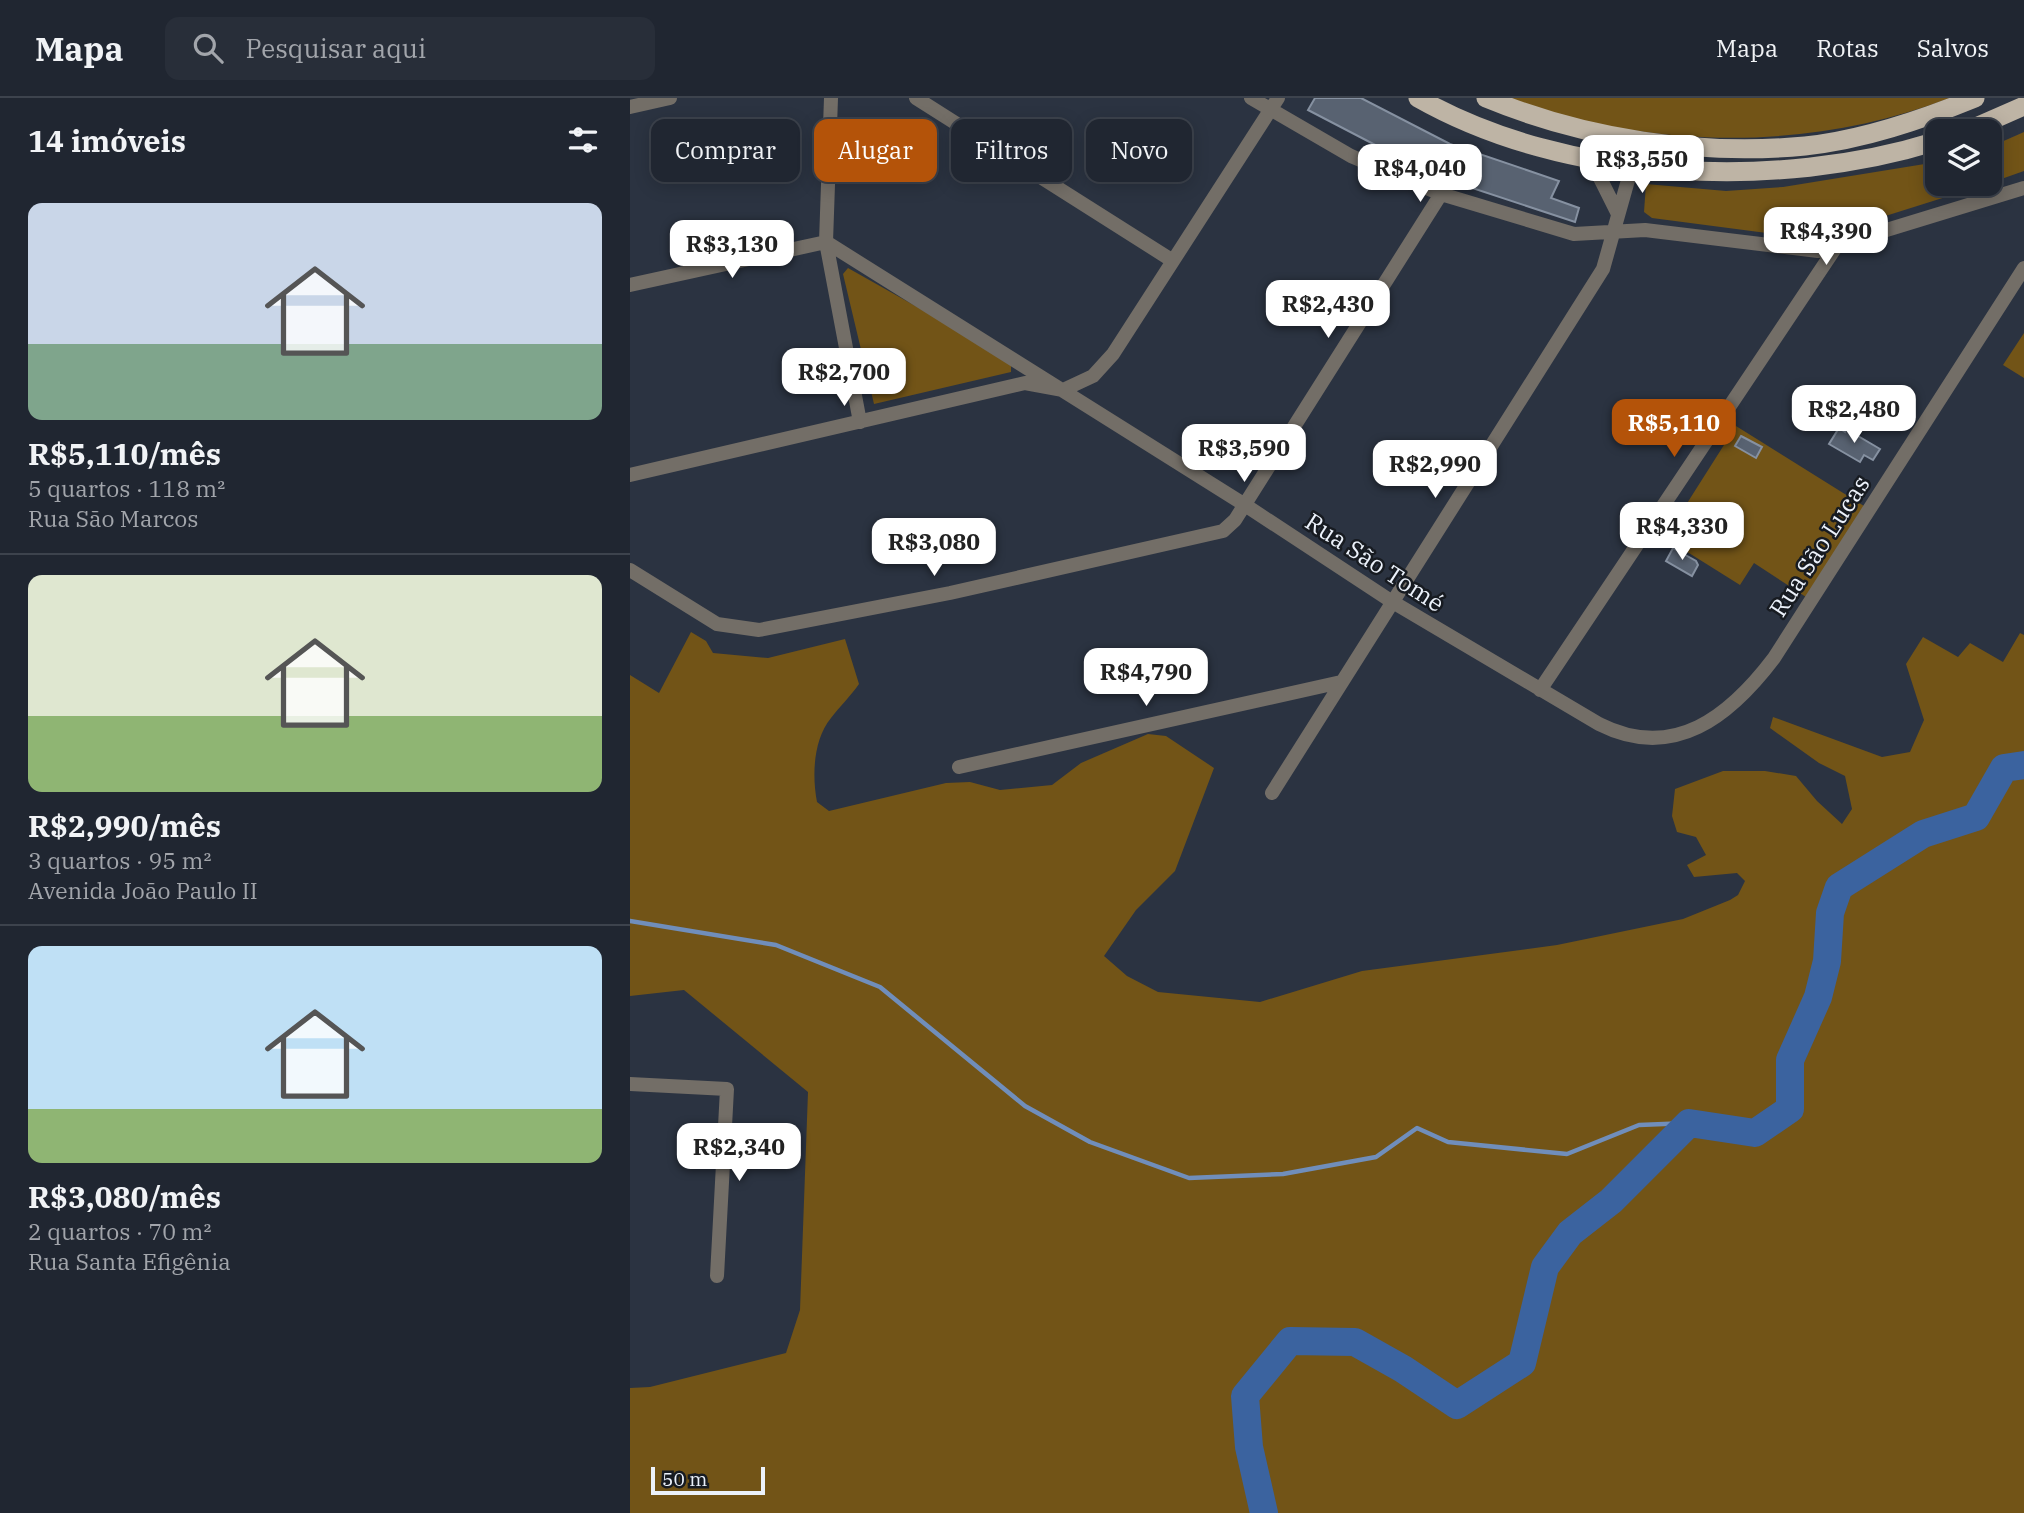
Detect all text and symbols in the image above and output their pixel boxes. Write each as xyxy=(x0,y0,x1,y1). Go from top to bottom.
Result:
search box xyxy=(165,17,655,80)
text: Mapa xyxy=(35,27,123,70)
icon: search xyxy=(189,29,227,67)
text: Pesquisar aqui xyxy=(245,31,426,65)
text: Mapa xyxy=(1716,32,1778,64)
text: Rotas xyxy=(1816,32,1879,64)
text: Salvos xyxy=(1917,32,1989,64)
chip: Comprar xyxy=(651,119,800,182)
chip: Alugar xyxy=(814,119,937,182)
chip: Filtros xyxy=(951,119,1072,182)
chip: Novo xyxy=(1086,119,1192,182)
map controls xyxy=(1925,119,2002,196)
button: layers xyxy=(1925,119,2002,196)
text: 14 imóveis xyxy=(28,121,186,160)
icon: filters xyxy=(564,121,602,159)
pin: R$3,550 xyxy=(1577,136,1707,195)
text: R$3,550 xyxy=(1596,143,1688,173)
pin: R$4,040 xyxy=(1355,144,1485,204)
text: R$4,040 xyxy=(1374,152,1466,182)
pin: R$4,390 xyxy=(1761,208,1891,267)
text: R$4,390 xyxy=(1780,215,1872,245)
pin: R$3,130 xyxy=(667,220,797,280)
text: R$3,130 xyxy=(686,228,778,258)
icon: home xyxy=(252,248,378,374)
pin: R$2,430 xyxy=(1263,280,1393,340)
text: R$2,430 xyxy=(1282,288,1374,318)
pin: R$2,700 xyxy=(779,348,909,408)
text: R$2,700 xyxy=(798,356,890,386)
pin: R$2,480 xyxy=(1789,386,1919,445)
text: R$2,480 xyxy=(1808,393,1900,423)
pin: R$5,110 xyxy=(1609,400,1739,459)
text: R$5,110 xyxy=(1628,407,1720,437)
pin: R$3,590 xyxy=(1179,424,1309,484)
text: R$3,590 xyxy=(1198,432,1290,462)
text: R$5,110/mês xyxy=(28,434,221,473)
pin: R$2,990 xyxy=(1370,440,1500,500)
text: R$2,990 xyxy=(1389,448,1481,478)
street label: Rua São Lucas xyxy=(1762,469,1876,623)
text: 5 quartos · 118 m² xyxy=(28,473,225,503)
text: Rua São Marcos xyxy=(28,503,199,533)
pin: R$4,330 xyxy=(1617,503,1747,562)
street label: Rua São Tomé xyxy=(1299,505,1451,619)
text: R$4,330 xyxy=(1636,510,1728,540)
pin: R$3,080 xyxy=(869,518,999,578)
text: R$3,080 xyxy=(888,526,980,556)
icon: home xyxy=(252,620,378,746)
pin: R$4,790 xyxy=(1081,648,1211,708)
text: R$4,790 xyxy=(1100,656,1192,686)
text: R$2,990/mês xyxy=(28,806,221,845)
text: 3 quartos · 95 m² xyxy=(28,845,211,875)
text: Avenida João Paulo II xyxy=(28,875,258,905)
icon: home xyxy=(252,991,378,1117)
pin: R$2,340 xyxy=(674,1124,804,1183)
text: R$2,340 xyxy=(693,1131,785,1161)
text: R$3,080/mês xyxy=(28,1177,221,1216)
text: 2 quartos · 70 m² xyxy=(28,1216,211,1246)
text: Rua Santa Efigênia xyxy=(28,1246,231,1276)
scale bar xyxy=(651,1464,765,1496)
text: 50 m xyxy=(662,1467,707,1491)

